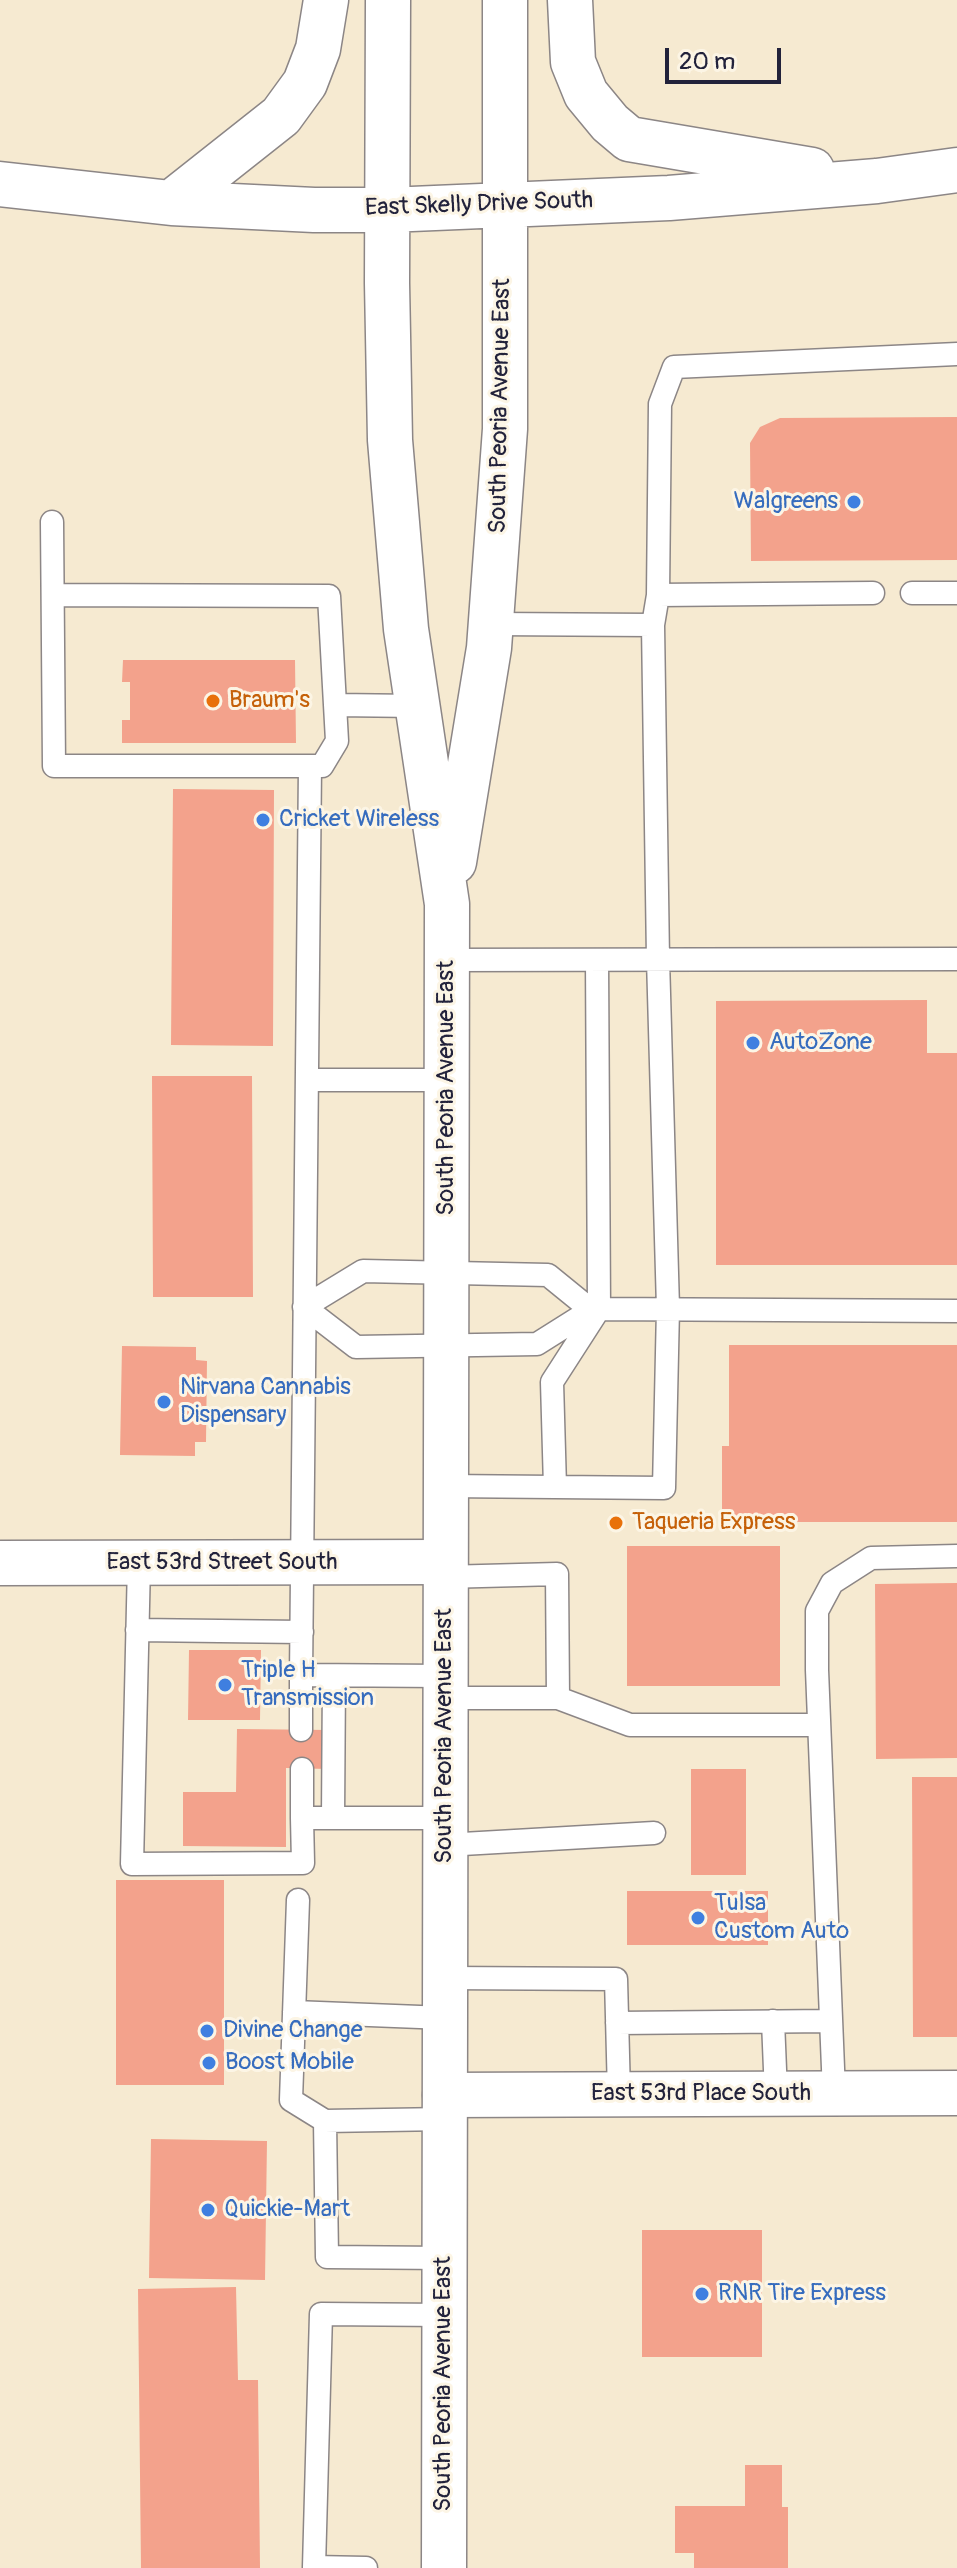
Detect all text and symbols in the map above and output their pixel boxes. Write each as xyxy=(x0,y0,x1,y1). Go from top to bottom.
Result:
scale bar xyxy=(669,32,785,82)
text: 20 m xyxy=(679,47,735,76)
street label: East Skelly Drive South xyxy=(364,187,594,223)
street label: South Peoria Avenue East xyxy=(484,278,518,534)
place label: Walgreens xyxy=(733,488,838,516)
marker: Walgreens xyxy=(845,493,863,511)
place label: Braum's xyxy=(229,687,310,715)
marker: Braum's xyxy=(204,692,222,710)
place label: Cricket Wireless xyxy=(279,806,439,834)
marker: Cricket Wireless xyxy=(254,811,272,829)
street label: South Peoria Avenue East xyxy=(433,960,461,1216)
place label: AutoZone xyxy=(769,1029,872,1057)
marker: AutoZone xyxy=(744,1034,762,1052)
place label: Nirvana Cannabis Dispensary xyxy=(180,1374,351,1430)
marker: Nirvana Cannabis Dispensary xyxy=(155,1393,173,1411)
place label: Taqueria Express xyxy=(632,1509,795,1537)
marker: Taqueria Express xyxy=(607,1514,625,1532)
street label: East 53rd Street South xyxy=(107,1549,337,1577)
street label: South Peoria Avenue East xyxy=(431,1608,459,1864)
place label: Triple H Transmission xyxy=(241,1657,374,1713)
marker: Triple H Transmission xyxy=(216,1676,234,1694)
place label: Tulsa Custom Auto xyxy=(714,1890,849,1946)
marker: Tulsa Custom Auto xyxy=(689,1909,707,1927)
place label: Divine Change xyxy=(223,2017,362,2045)
marker: Divine Change xyxy=(198,2022,216,2040)
place label: Boost Mobile xyxy=(225,2049,354,2077)
marker: Boost Mobile xyxy=(200,2054,218,2072)
street label: East 53rd Place South xyxy=(591,2080,811,2108)
place label: Quickie-Mart xyxy=(224,2196,350,2224)
marker: Quickie-Mart xyxy=(199,2201,217,2219)
street label: South Peoria Avenue East xyxy=(430,2256,458,2512)
place label: RNR Tire Express xyxy=(718,2280,886,2308)
marker: RNR Tire Express xyxy=(693,2285,711,2303)

